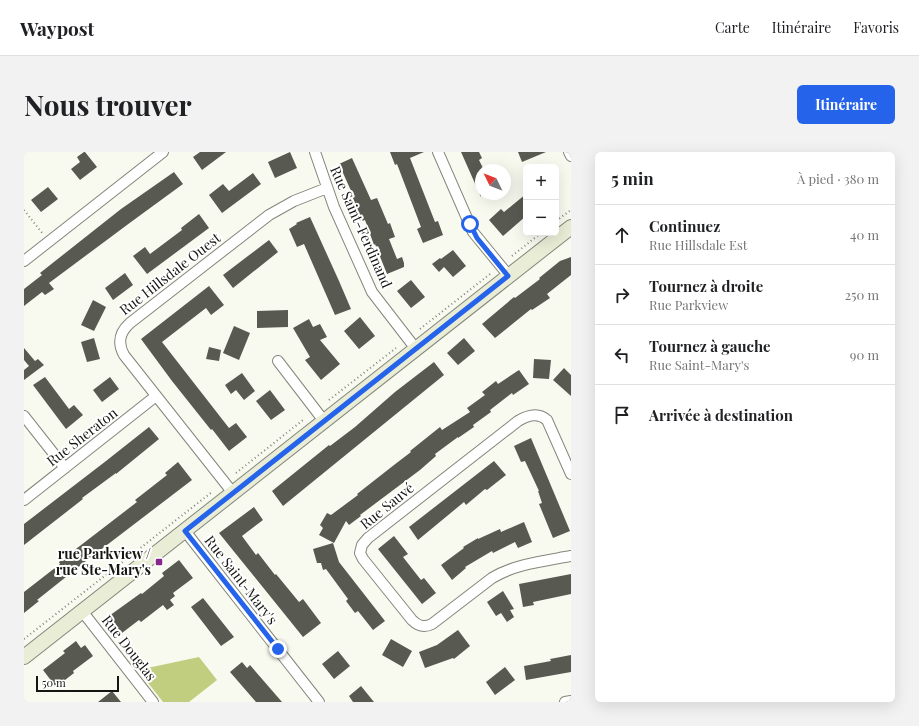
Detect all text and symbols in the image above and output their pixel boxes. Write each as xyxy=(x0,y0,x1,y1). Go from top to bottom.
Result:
text: Waypost xyxy=(20,15,94,41)
text: Carte xyxy=(715,18,750,37)
text: Itinéraire xyxy=(772,18,831,37)
text: Favoris xyxy=(853,18,899,37)
button: Itinéraire xyxy=(797,85,895,124)
text: Nous trouver xyxy=(24,86,192,123)
street label: Rue Saint-Ferdinand xyxy=(326,163,397,291)
north arrow xyxy=(475,164,511,200)
map controls xyxy=(523,164,559,236)
button: + xyxy=(523,164,559,200)
text: 5 min xyxy=(611,167,654,189)
text: À pied · 380 m xyxy=(797,170,879,187)
button: − xyxy=(523,200,559,236)
route start xyxy=(461,215,479,233)
text: Continuez xyxy=(649,216,720,236)
icon: ahead xyxy=(611,224,633,246)
text: 40 m xyxy=(850,226,879,243)
street label: Rue Hillsdale Ouest xyxy=(115,228,225,319)
text: Rue Hillsdale Est xyxy=(649,236,747,253)
text: Tournez à droite xyxy=(649,276,763,296)
icon: right xyxy=(611,284,633,306)
text: 250 m xyxy=(845,286,879,303)
text: Rue Parkview xyxy=(649,296,728,313)
text: Tournez à gauche xyxy=(649,336,771,356)
icon: left xyxy=(611,344,633,366)
text: 90 m xyxy=(850,346,879,363)
text: Rue Saint-Mary's xyxy=(649,356,749,373)
street label: Rue Sheraton xyxy=(42,403,121,470)
icon: arrive xyxy=(611,404,633,426)
text: Arrivée à destination xyxy=(649,405,793,425)
street label: Rue Sauvé xyxy=(356,478,418,533)
street label: Rue Saint-Mary's xyxy=(201,531,282,628)
place label: rue Parkview / rue Ste-Mary's xyxy=(56,544,151,579)
marker: rue Parkview / rue Ste-Mary's xyxy=(154,557,164,567)
street label: Rue Douglas xyxy=(98,611,161,684)
route end xyxy=(269,640,287,658)
scale bar xyxy=(36,674,119,693)
text: 50 m xyxy=(42,675,66,690)

